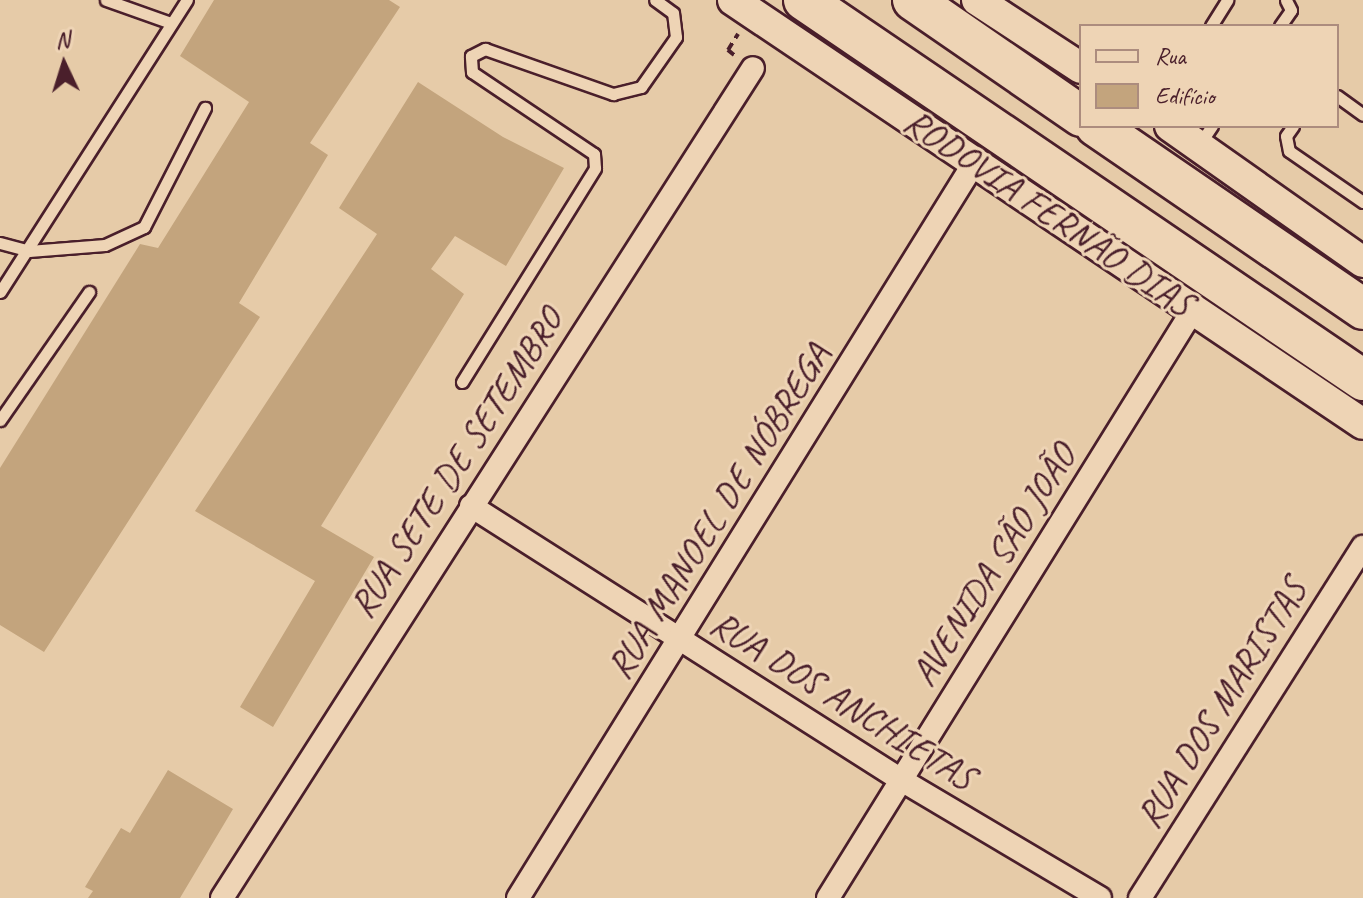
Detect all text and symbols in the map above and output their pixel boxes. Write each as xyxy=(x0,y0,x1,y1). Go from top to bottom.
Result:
north arrow xyxy=(24,24,104,104)
legend xyxy=(1079,24,1339,128)
text: N xyxy=(55,26,70,54)
text: Rua xyxy=(1155,41,1186,71)
text: Edifício xyxy=(1155,81,1215,111)
street label: RODOVIA FERNÃO DIAS xyxy=(895,98,1203,326)
street label: RUA SETE DE SETEMBRO xyxy=(338,299,574,627)
street label: RUA MANOEL DE NÓBREGA xyxy=(596,335,840,687)
street label: AVENIDA SÃO JOÃO xyxy=(901,436,1085,694)
street label: RUA DOS MARISTAS xyxy=(1126,569,1316,837)
street label: RUA DOS ANCHIETAS xyxy=(702,600,984,800)

